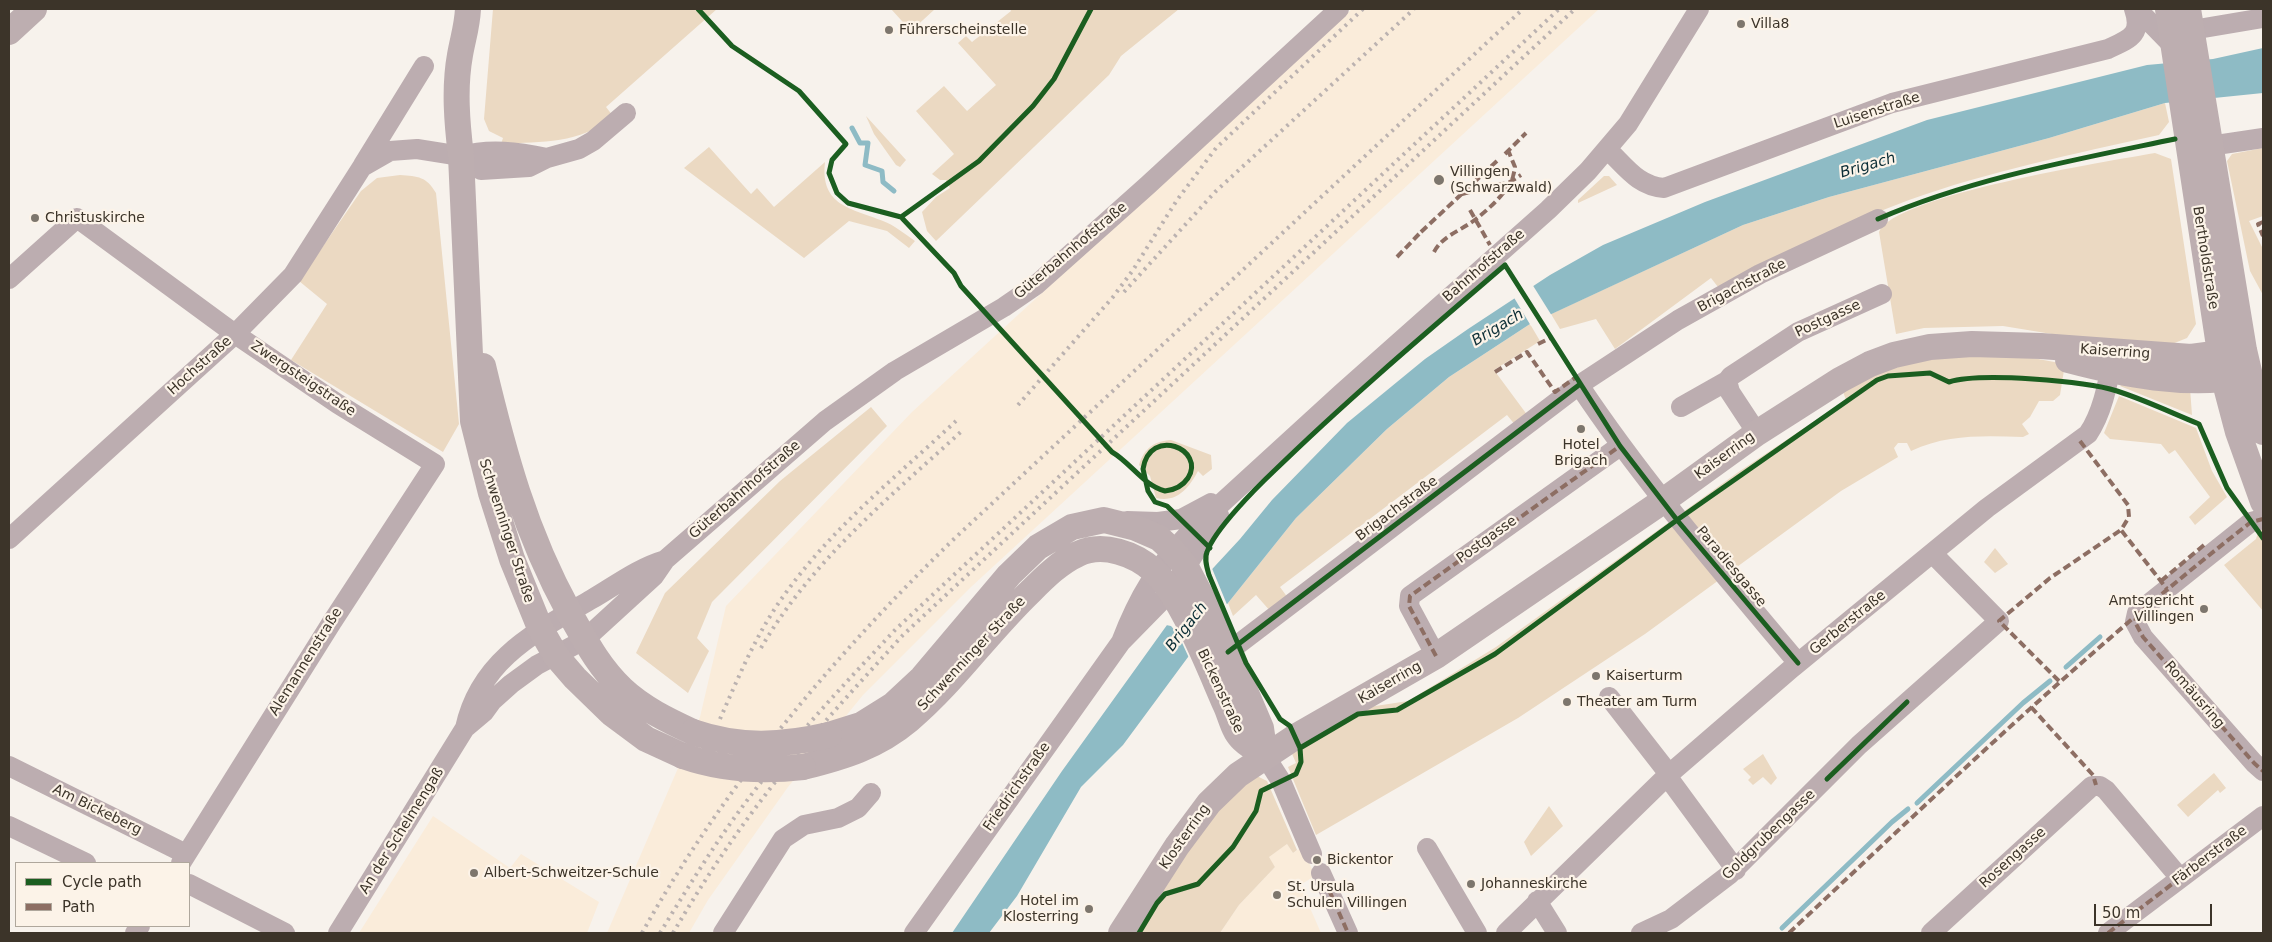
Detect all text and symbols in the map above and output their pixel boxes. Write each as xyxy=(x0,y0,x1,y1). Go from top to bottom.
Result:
place label: Villa8 xyxy=(1751,16,1789,32)
marker: Villa8 xyxy=(1735,18,1747,30)
place label: Führerscheinstelle xyxy=(899,22,1027,38)
marker: Führerscheinstelle xyxy=(883,24,895,36)
street label: Luisenstraße xyxy=(1832,89,1922,133)
water label: Brigach xyxy=(1838,149,1898,183)
place label: Villingen (Schwarzwald) xyxy=(1450,164,1552,196)
marker: Villingen (Schwarzwald) xyxy=(1432,173,1446,187)
street label: Güterbahnhofstraße xyxy=(1011,199,1131,303)
street label: Bertholdstraße xyxy=(2189,205,2221,311)
place label: Christuskirche xyxy=(45,210,145,226)
marker: Christuskirche xyxy=(29,212,41,224)
street label: Bahnhofstraße xyxy=(1440,226,1528,306)
street label: Brigachstraße xyxy=(1695,256,1789,316)
street label: Postgasse xyxy=(1793,297,1863,341)
water label: Brigach xyxy=(1469,306,1527,350)
street label: Hochstraße xyxy=(165,333,235,399)
street label: Zwergsteigstraße xyxy=(247,338,359,420)
street label: Kaiserring xyxy=(2079,341,2151,363)
marker: Hotel Brigach xyxy=(1575,423,1587,435)
street label: Kaiserring xyxy=(1692,429,1758,483)
street label: Güterbahnhofstraße xyxy=(686,437,804,543)
place label: Hotel Brigach xyxy=(1554,437,1608,470)
street label: Schwenninger Straße xyxy=(475,457,537,605)
street label: Brigachstraße xyxy=(1353,473,1441,545)
street label: Postgasse xyxy=(1454,513,1520,567)
street label: Paradiesgasse xyxy=(1692,523,1770,611)
street label: Gerberstraße xyxy=(1807,587,1889,659)
street label: Schwenninger Straße xyxy=(915,593,1029,715)
place label: Amtsgericht Villingen xyxy=(2109,593,2194,626)
water label: Brigach xyxy=(1162,599,1212,655)
marker: Amtsgericht Villingen xyxy=(2198,603,2210,615)
street label: Alemannenstraße xyxy=(266,605,346,719)
street label: Bickenstraße xyxy=(1193,646,1247,736)
street label: Kaiserring xyxy=(1355,658,1425,708)
street label: Romäusring xyxy=(2160,658,2228,732)
place label: Kaiserturm xyxy=(1606,668,1683,684)
marker: Kaiserturm xyxy=(1590,670,1602,682)
place label: Theater am Turm xyxy=(1577,694,1697,710)
marker: Theater am Turm xyxy=(1561,696,1573,708)
street label: Friedrichstraße xyxy=(980,739,1054,835)
street label: An der Schelmengaß xyxy=(356,765,448,897)
street label: Am Bickeberg xyxy=(50,781,144,839)
street label: Goldgrubengasse xyxy=(1719,786,1819,884)
street label: Klosterring xyxy=(1156,801,1214,873)
street label: Färberstraße xyxy=(2169,823,2251,889)
street label: Rosengasse xyxy=(1976,824,2050,892)
place label: Bickentor xyxy=(1327,852,1393,868)
marker: Bickentor xyxy=(1311,854,1323,866)
legend xyxy=(15,862,190,927)
place label: Albert-Schweitzer-Schule xyxy=(484,865,659,881)
marker: Albert-Schweitzer-Schule xyxy=(468,867,480,879)
text: Cycle path xyxy=(62,873,142,891)
place label: Johanneskirche xyxy=(1481,876,1587,892)
marker: Johanneskirche xyxy=(1465,878,1477,890)
place label: St. Ursula Schulen Villingen xyxy=(1287,879,1407,912)
marker: St. Ursula Schulen Villingen xyxy=(1271,889,1283,901)
place label: Hotel im Klosterring xyxy=(1003,893,1079,926)
scale bar xyxy=(2097,894,2214,926)
text: Path xyxy=(62,898,95,916)
marker: Hotel im Klosterring xyxy=(1083,903,1095,915)
text: 50 m xyxy=(2102,904,2140,922)

